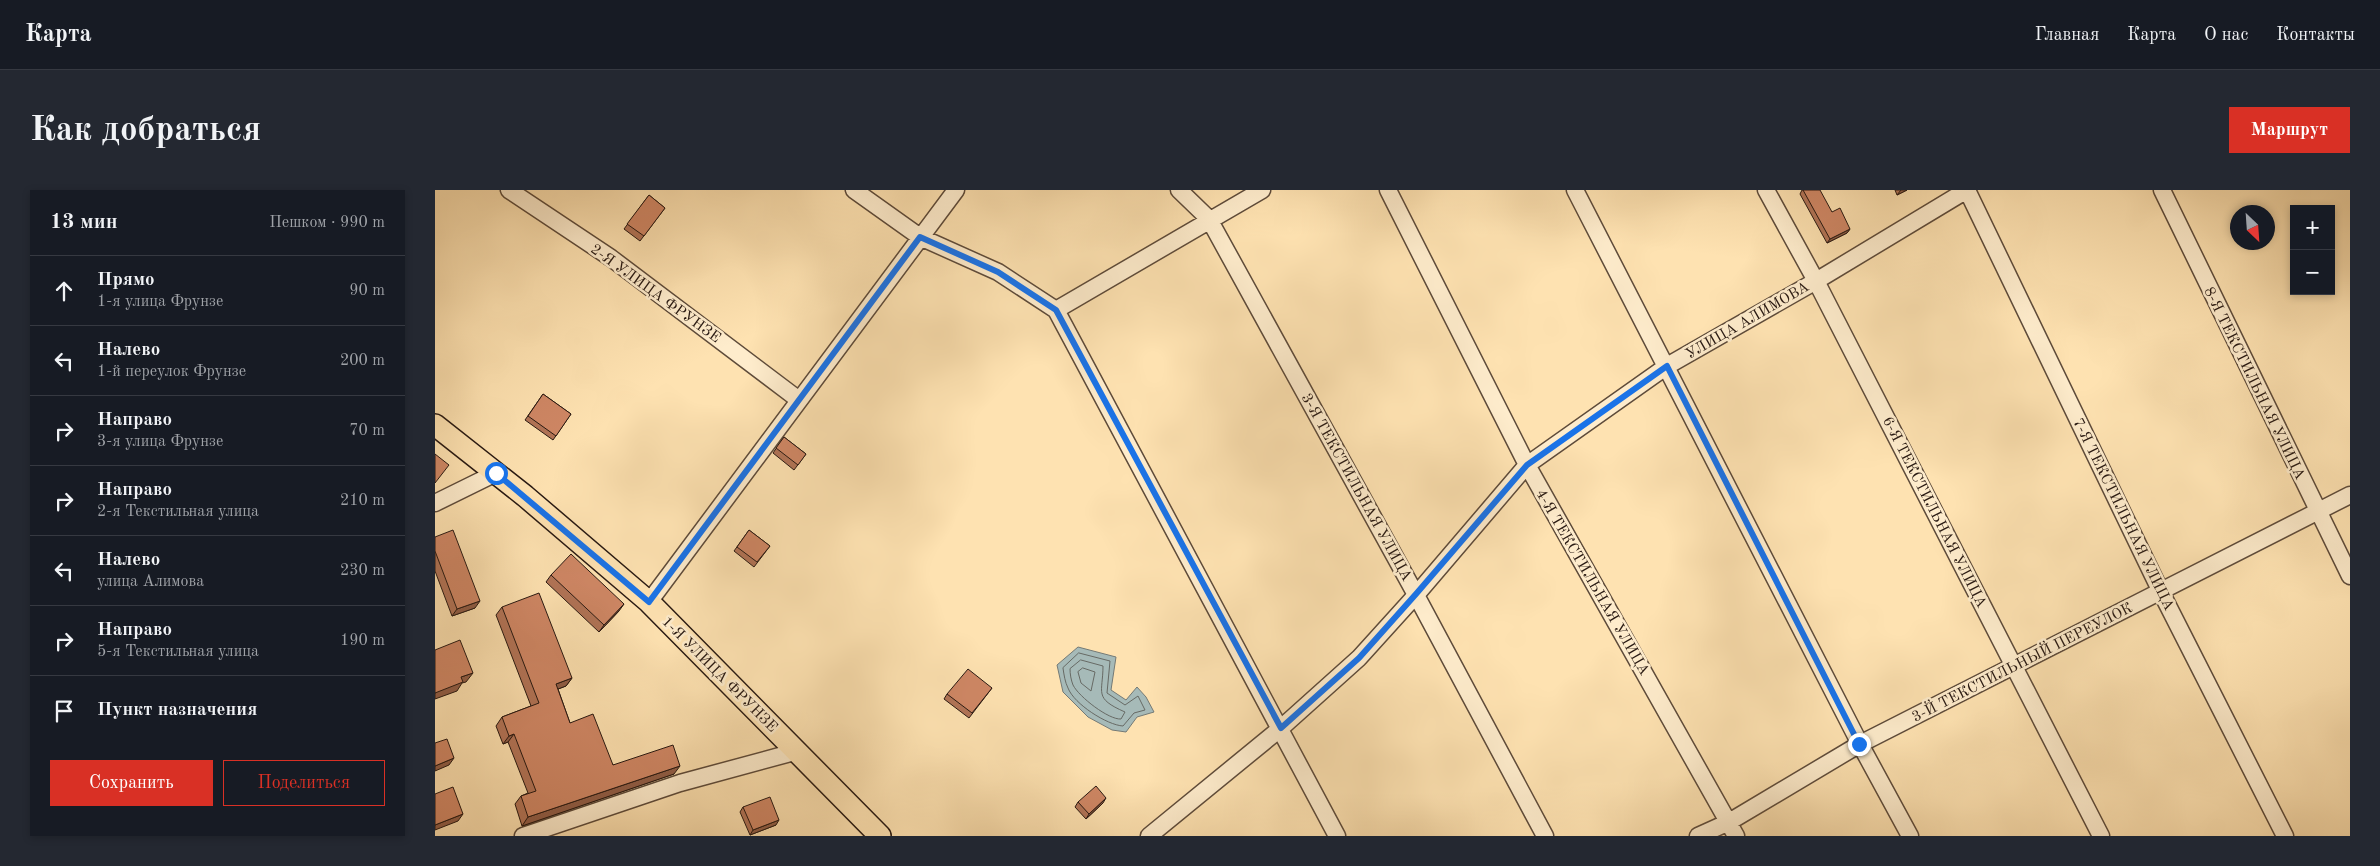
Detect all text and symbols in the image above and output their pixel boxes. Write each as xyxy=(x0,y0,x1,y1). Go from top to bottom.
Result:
text: Карта xyxy=(25,23,92,47)
text: Главная xyxy=(2035,26,2099,44)
text: Карта xyxy=(2127,26,2176,44)
text: О нас xyxy=(2204,26,2248,44)
text: Контакты xyxy=(2276,26,2355,44)
button: Маршрут xyxy=(2229,107,2350,153)
text: Как добраться xyxy=(30,113,261,148)
north arrow xyxy=(2230,205,2275,250)
map controls xyxy=(2290,205,2335,295)
button: + xyxy=(2290,205,2335,250)
text: 13 мин xyxy=(50,212,118,233)
text: Пешком · 990 m xyxy=(269,215,385,231)
street label: 2-Я УЛИЦА ФРУНЗЕ xyxy=(587,242,723,346)
button: − xyxy=(2290,250,2335,295)
text: Прямо xyxy=(97,271,155,290)
icon: ahead xyxy=(50,277,78,305)
street label: УЛИЦА АЛИМОВА xyxy=(1683,280,1813,363)
text: 90 m xyxy=(349,283,385,299)
street label: 8-Я ТЕКСТИЛЬНАЯ УЛИЦА xyxy=(2200,285,2307,483)
text: 1-я улица Фрунзе xyxy=(97,294,223,310)
text: Налево xyxy=(97,341,160,360)
icon: left xyxy=(50,347,78,375)
text: 200 m xyxy=(340,353,385,369)
text: 1-й переулок Фрунзе xyxy=(97,364,246,380)
street label: 3-Я ТЕКСТИЛЬНАЯ УЛИЦА xyxy=(1298,391,1414,585)
text: Направо xyxy=(97,411,172,430)
street label: 6-Я ТЕКСТИЛЬНАЯ УЛИЦА xyxy=(1879,415,1989,611)
street label: 7-Я ТЕКСТИЛЬНАЯ УЛИЦА xyxy=(2069,416,2176,614)
icon: right xyxy=(50,417,78,445)
text: 70 m xyxy=(349,423,385,439)
text: 3-я улица Фрунзе xyxy=(97,434,223,450)
route start xyxy=(485,462,508,485)
text: Направо xyxy=(97,481,172,500)
icon: right xyxy=(50,487,78,515)
street label: 4-Я ТЕКСТИЛЬНАЯ УЛИЦА xyxy=(1532,487,1651,679)
text: 210 m xyxy=(340,493,385,509)
text: 2-я Текстильная улица xyxy=(97,504,259,520)
text: Налево xyxy=(97,551,160,570)
icon: left xyxy=(50,557,78,585)
text: 230 m xyxy=(340,563,385,579)
text: улица Алимова xyxy=(97,574,204,590)
street label: 3-Й ТЕКСТИЛЬНЫЙ ПЕРЕУЛОК xyxy=(1908,597,2135,726)
street label: 1-Я УЛИЦА ФРУНЗЕ xyxy=(658,614,780,736)
text: Направо xyxy=(97,621,172,640)
icon: right xyxy=(50,627,78,655)
text: 190 m xyxy=(340,633,385,649)
text: 5-я Текстильная улица xyxy=(97,644,259,660)
icon: arrive xyxy=(50,697,78,725)
text: Пункт назначения xyxy=(97,701,257,720)
route end xyxy=(1848,733,1871,756)
button: Сохранить xyxy=(50,760,213,806)
button: Поделиться xyxy=(223,760,385,806)

